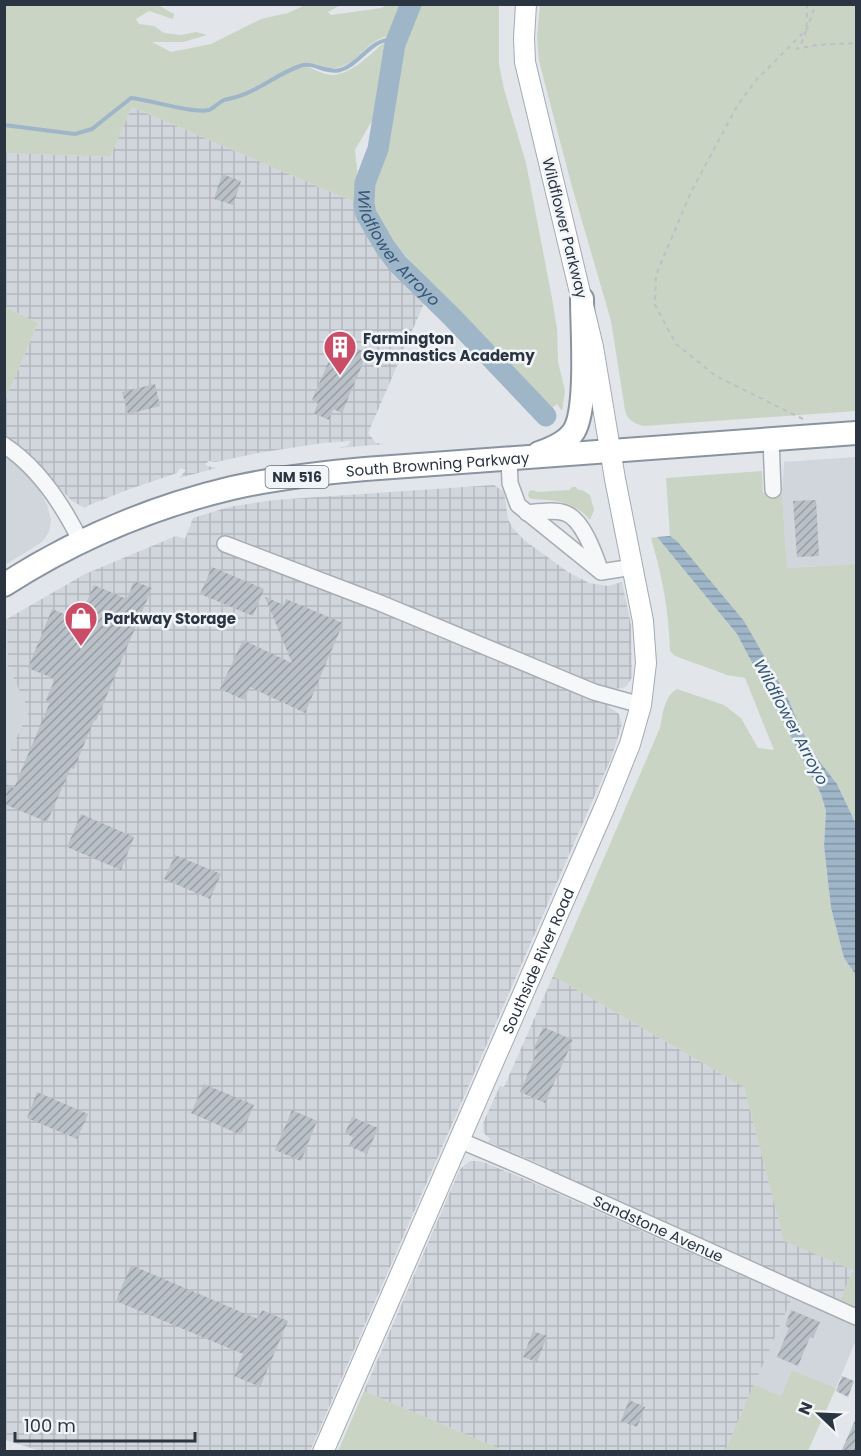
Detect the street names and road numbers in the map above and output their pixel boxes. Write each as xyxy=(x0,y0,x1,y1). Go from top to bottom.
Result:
street label: Wildflower Parkway xyxy=(537,155,593,301)
street label: South Browning Parkway xyxy=(345,446,530,481)
road number: NM 516 xyxy=(266,466,328,488)
street label: Southside River Road xyxy=(496,885,579,1037)
street label: Sandstone Avenue xyxy=(590,1190,727,1267)

